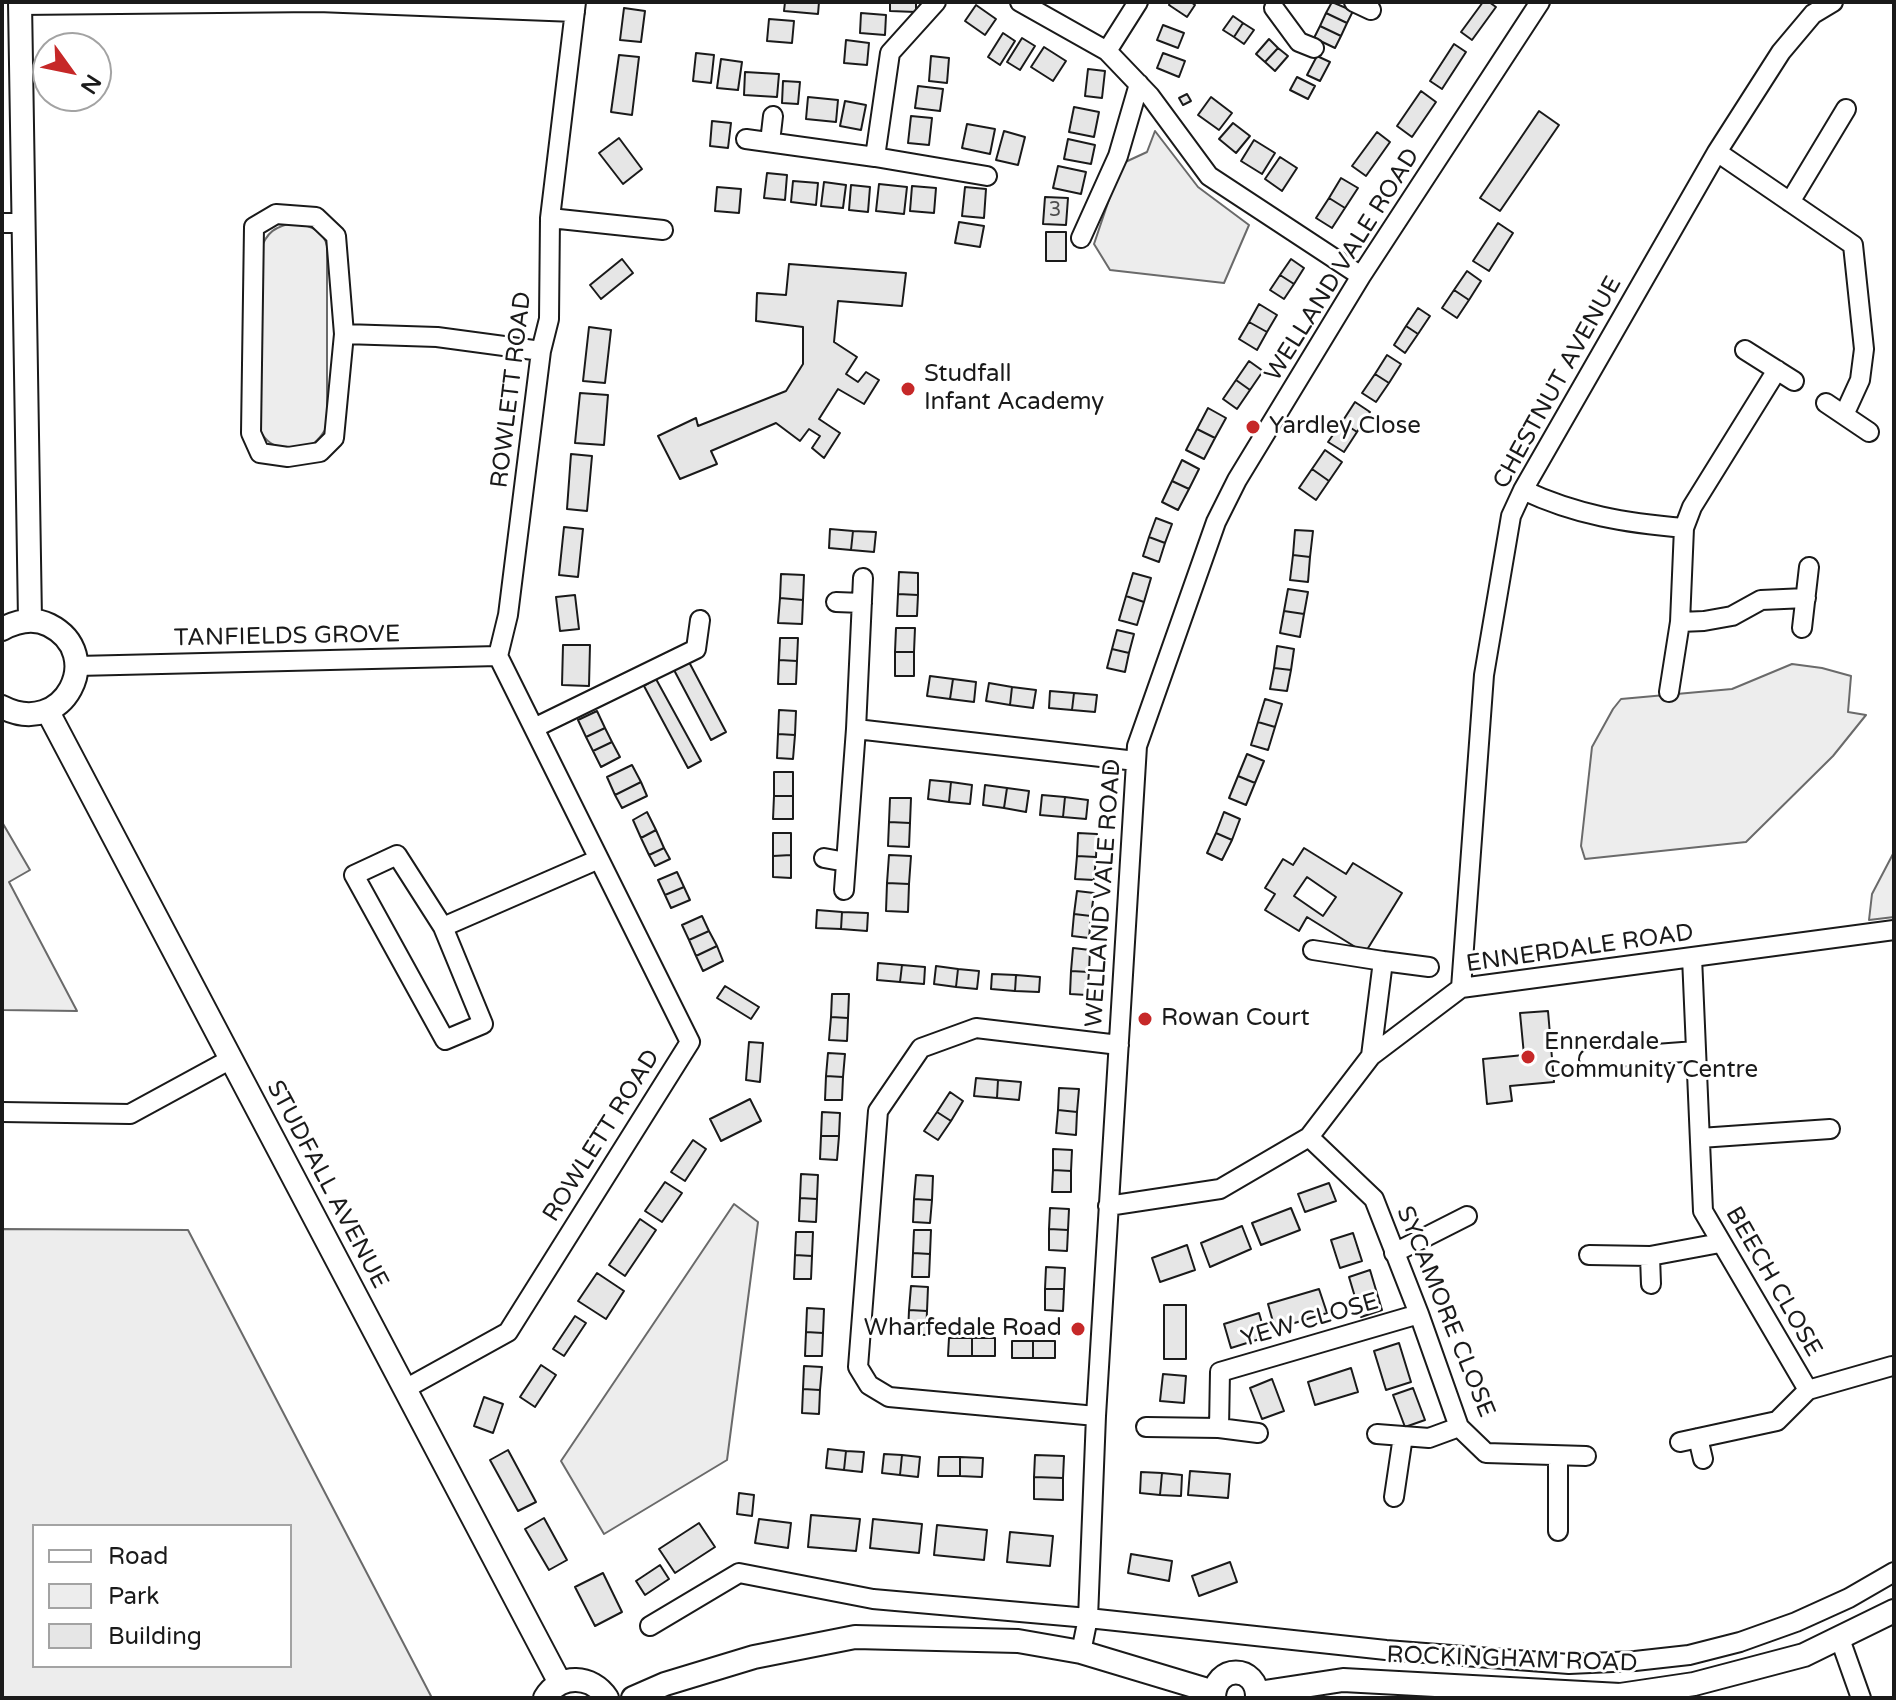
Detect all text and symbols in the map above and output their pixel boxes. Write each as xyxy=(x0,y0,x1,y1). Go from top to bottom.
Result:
north arrow xyxy=(32,32,112,112)
text: N xyxy=(75,69,106,98)
street label: WELLAND VALE ROAD xyxy=(1259,143,1427,387)
house number: 3 xyxy=(1049,199,1061,223)
street label: CHESTNUT AVENUE xyxy=(1488,272,1628,494)
street label: ROWLETT ROAD xyxy=(486,290,538,490)
place label: Studfall Infant Academy xyxy=(924,361,1104,417)
marker: Studfall Infant Academy xyxy=(899,380,917,398)
place label: Yardley Close xyxy=(1269,413,1421,441)
marker: Yardley Close xyxy=(1244,418,1262,436)
street label: TANFIELDS GROVE xyxy=(174,621,400,653)
street label: WELLAND VALE ROAD xyxy=(1080,758,1128,1028)
street label: ENNERDALE ROAD xyxy=(1464,919,1696,979)
place label: Rowan Court xyxy=(1161,1005,1310,1033)
marker: Rowan Court xyxy=(1136,1010,1154,1028)
place label: Ennerdale Community Centre xyxy=(1544,1029,1758,1085)
street label: ROWLETT ROAD xyxy=(537,1045,667,1227)
marker: Ennerdale Community Centre xyxy=(1519,1048,1537,1066)
street label: STUDFALL AVENUE xyxy=(260,1076,394,1294)
street label: SYCAMORE CLOSE xyxy=(1389,1202,1501,1422)
street label: BEECH CLOSE xyxy=(1718,1202,1828,1362)
street label: YEW CLOSE xyxy=(1238,1288,1382,1354)
place label: Wharfedale Road xyxy=(864,1315,1062,1343)
marker: Wharfedale Road xyxy=(1069,1320,1087,1338)
legend xyxy=(32,1524,292,1668)
text: Road xyxy=(108,1542,168,1571)
text: Park xyxy=(108,1582,159,1611)
text: Building xyxy=(108,1622,202,1651)
street label: ROCKINGHAM ROAD xyxy=(1386,1641,1638,1679)

